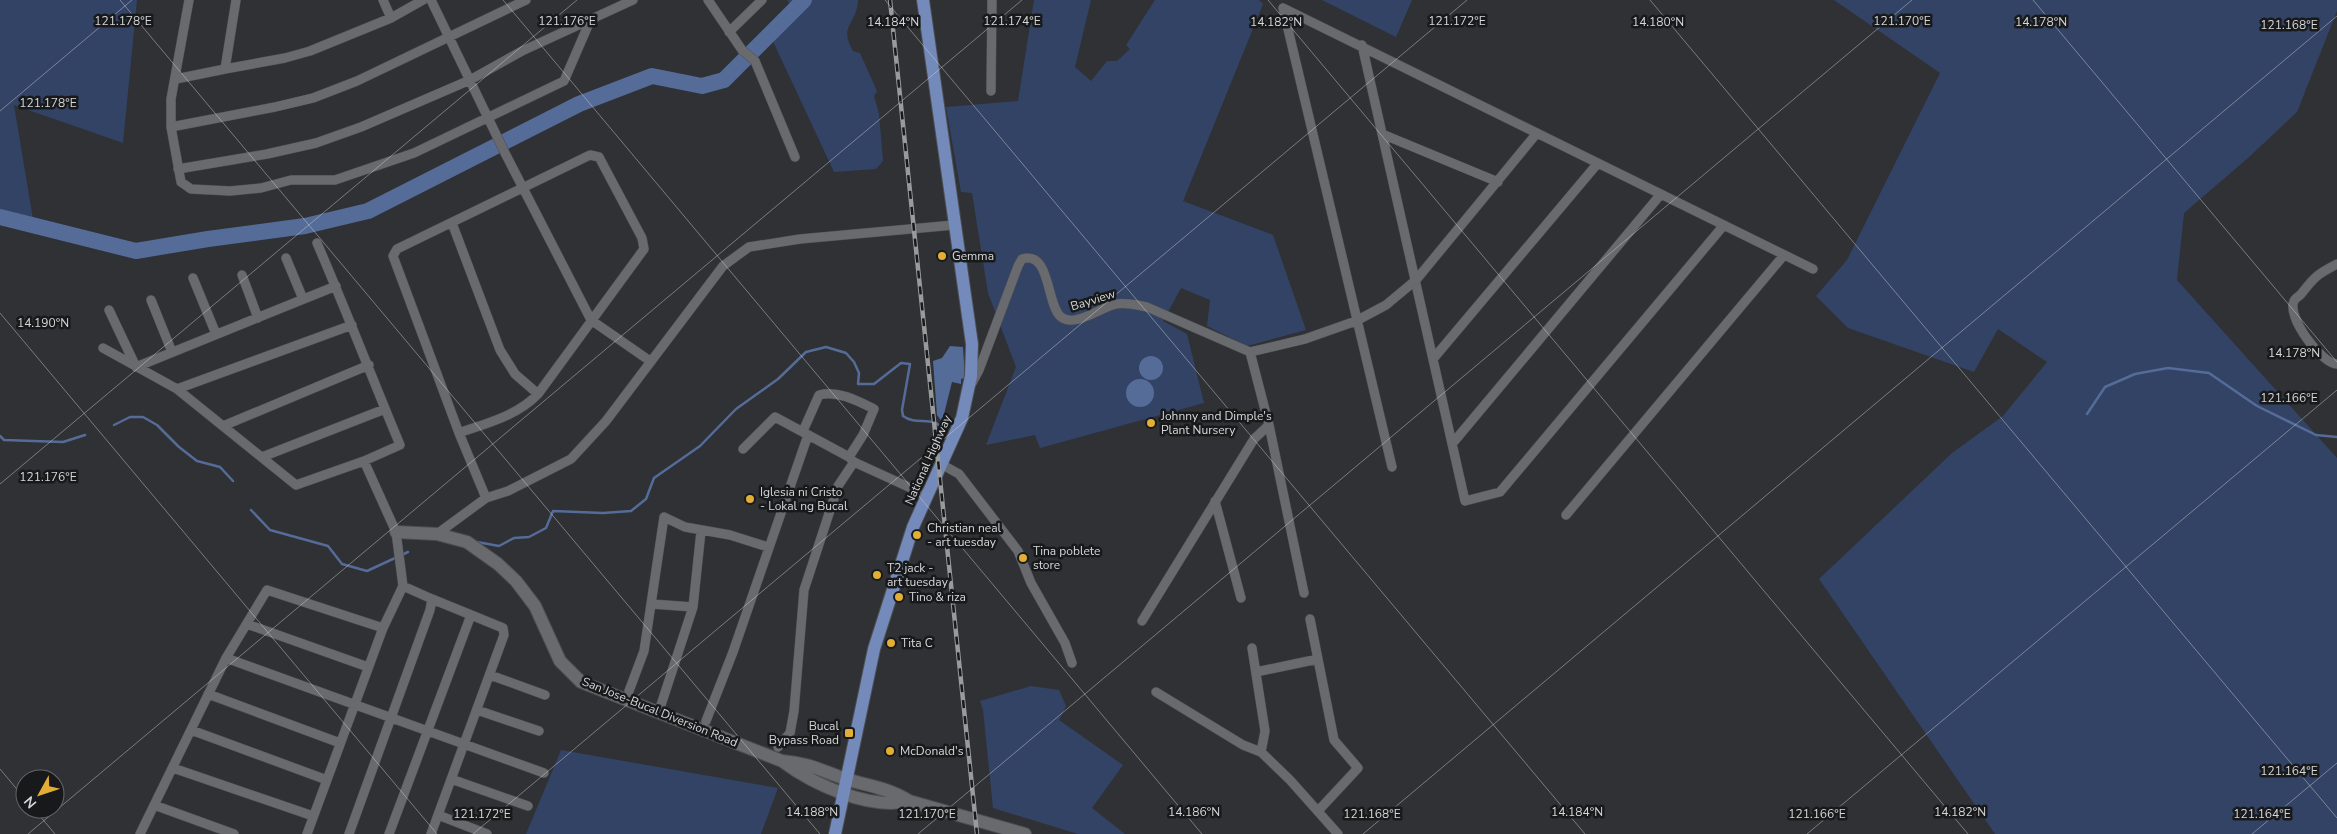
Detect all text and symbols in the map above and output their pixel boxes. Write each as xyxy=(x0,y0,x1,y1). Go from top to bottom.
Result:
text: 121.178°E xyxy=(94,13,152,29)
text: 121.176°E xyxy=(538,13,596,29)
text: 121.174°E xyxy=(983,13,1041,29)
text: 121.172°E xyxy=(1428,13,1486,29)
text: 121.170°E xyxy=(1873,13,1931,29)
text: 14.184°N xyxy=(867,14,919,30)
text: 14.182°N xyxy=(1250,14,1302,30)
text: 14.180°N xyxy=(1632,14,1684,30)
text: 14.178°N xyxy=(2015,14,2067,30)
text: 121.168°E xyxy=(2260,17,2318,33)
text: 121.178°E xyxy=(19,95,77,111)
place label: Gemma xyxy=(952,248,994,264)
marker: Gemma xyxy=(936,250,948,262)
street label: Bayview xyxy=(1069,286,1117,314)
text: 14.190°N xyxy=(17,315,69,331)
text: 14.178°N xyxy=(2268,345,2320,361)
text: 121.166°E xyxy=(2260,390,2318,406)
place label: Johnny and Dimple's Plant Nursery xyxy=(1160,408,1272,438)
street label: National Highway xyxy=(901,412,955,507)
marker: Johnny and Dimple's Plant Nursery xyxy=(1145,417,1157,429)
text: 121.176°E xyxy=(19,469,77,485)
place label: Iglesia ni Cristo - Lokal ng Bucal xyxy=(760,484,848,514)
marker: Iglesia ni Cristo - Lokal ng Bucal xyxy=(744,493,756,505)
place label: Christian neal - art tuesday xyxy=(927,520,1001,550)
marker: Christian neal - art tuesday xyxy=(911,529,923,541)
place label: Tina poblete store xyxy=(1033,543,1100,573)
marker: Tina poblete store xyxy=(1017,552,1029,564)
place label: T2 jack - art tuesday xyxy=(887,560,949,590)
marker: T2 jack - art tuesday xyxy=(871,569,883,581)
place label: Tino & riza xyxy=(909,589,966,605)
marker: Tino & riza xyxy=(893,591,905,603)
place label: Tita C xyxy=(901,635,933,651)
marker: Tita C xyxy=(885,637,897,649)
street label: San Jose-Bucal Diversion Road xyxy=(580,673,740,751)
place label: Bucal Bypass Road xyxy=(769,718,839,748)
marker: Bucal Bypass Road xyxy=(843,727,855,739)
place label: McDonald's xyxy=(900,743,964,759)
marker: McDonald's xyxy=(884,745,896,757)
text: 121.164°E xyxy=(2260,763,2318,779)
north arrow xyxy=(15,769,65,819)
text: N xyxy=(20,792,41,812)
text: 14.188°N xyxy=(786,804,838,820)
text: 14.186°N xyxy=(1168,804,1220,820)
text: 14.184°N xyxy=(1551,804,1603,820)
text: 14.182°N xyxy=(1934,804,1986,820)
text: 121.172°E xyxy=(453,806,511,822)
text: 121.170°E xyxy=(898,806,956,822)
text: 121.168°E xyxy=(1343,806,1401,822)
text: 121.166°E xyxy=(1788,806,1846,822)
text: 121.164°E xyxy=(2233,806,2291,822)

